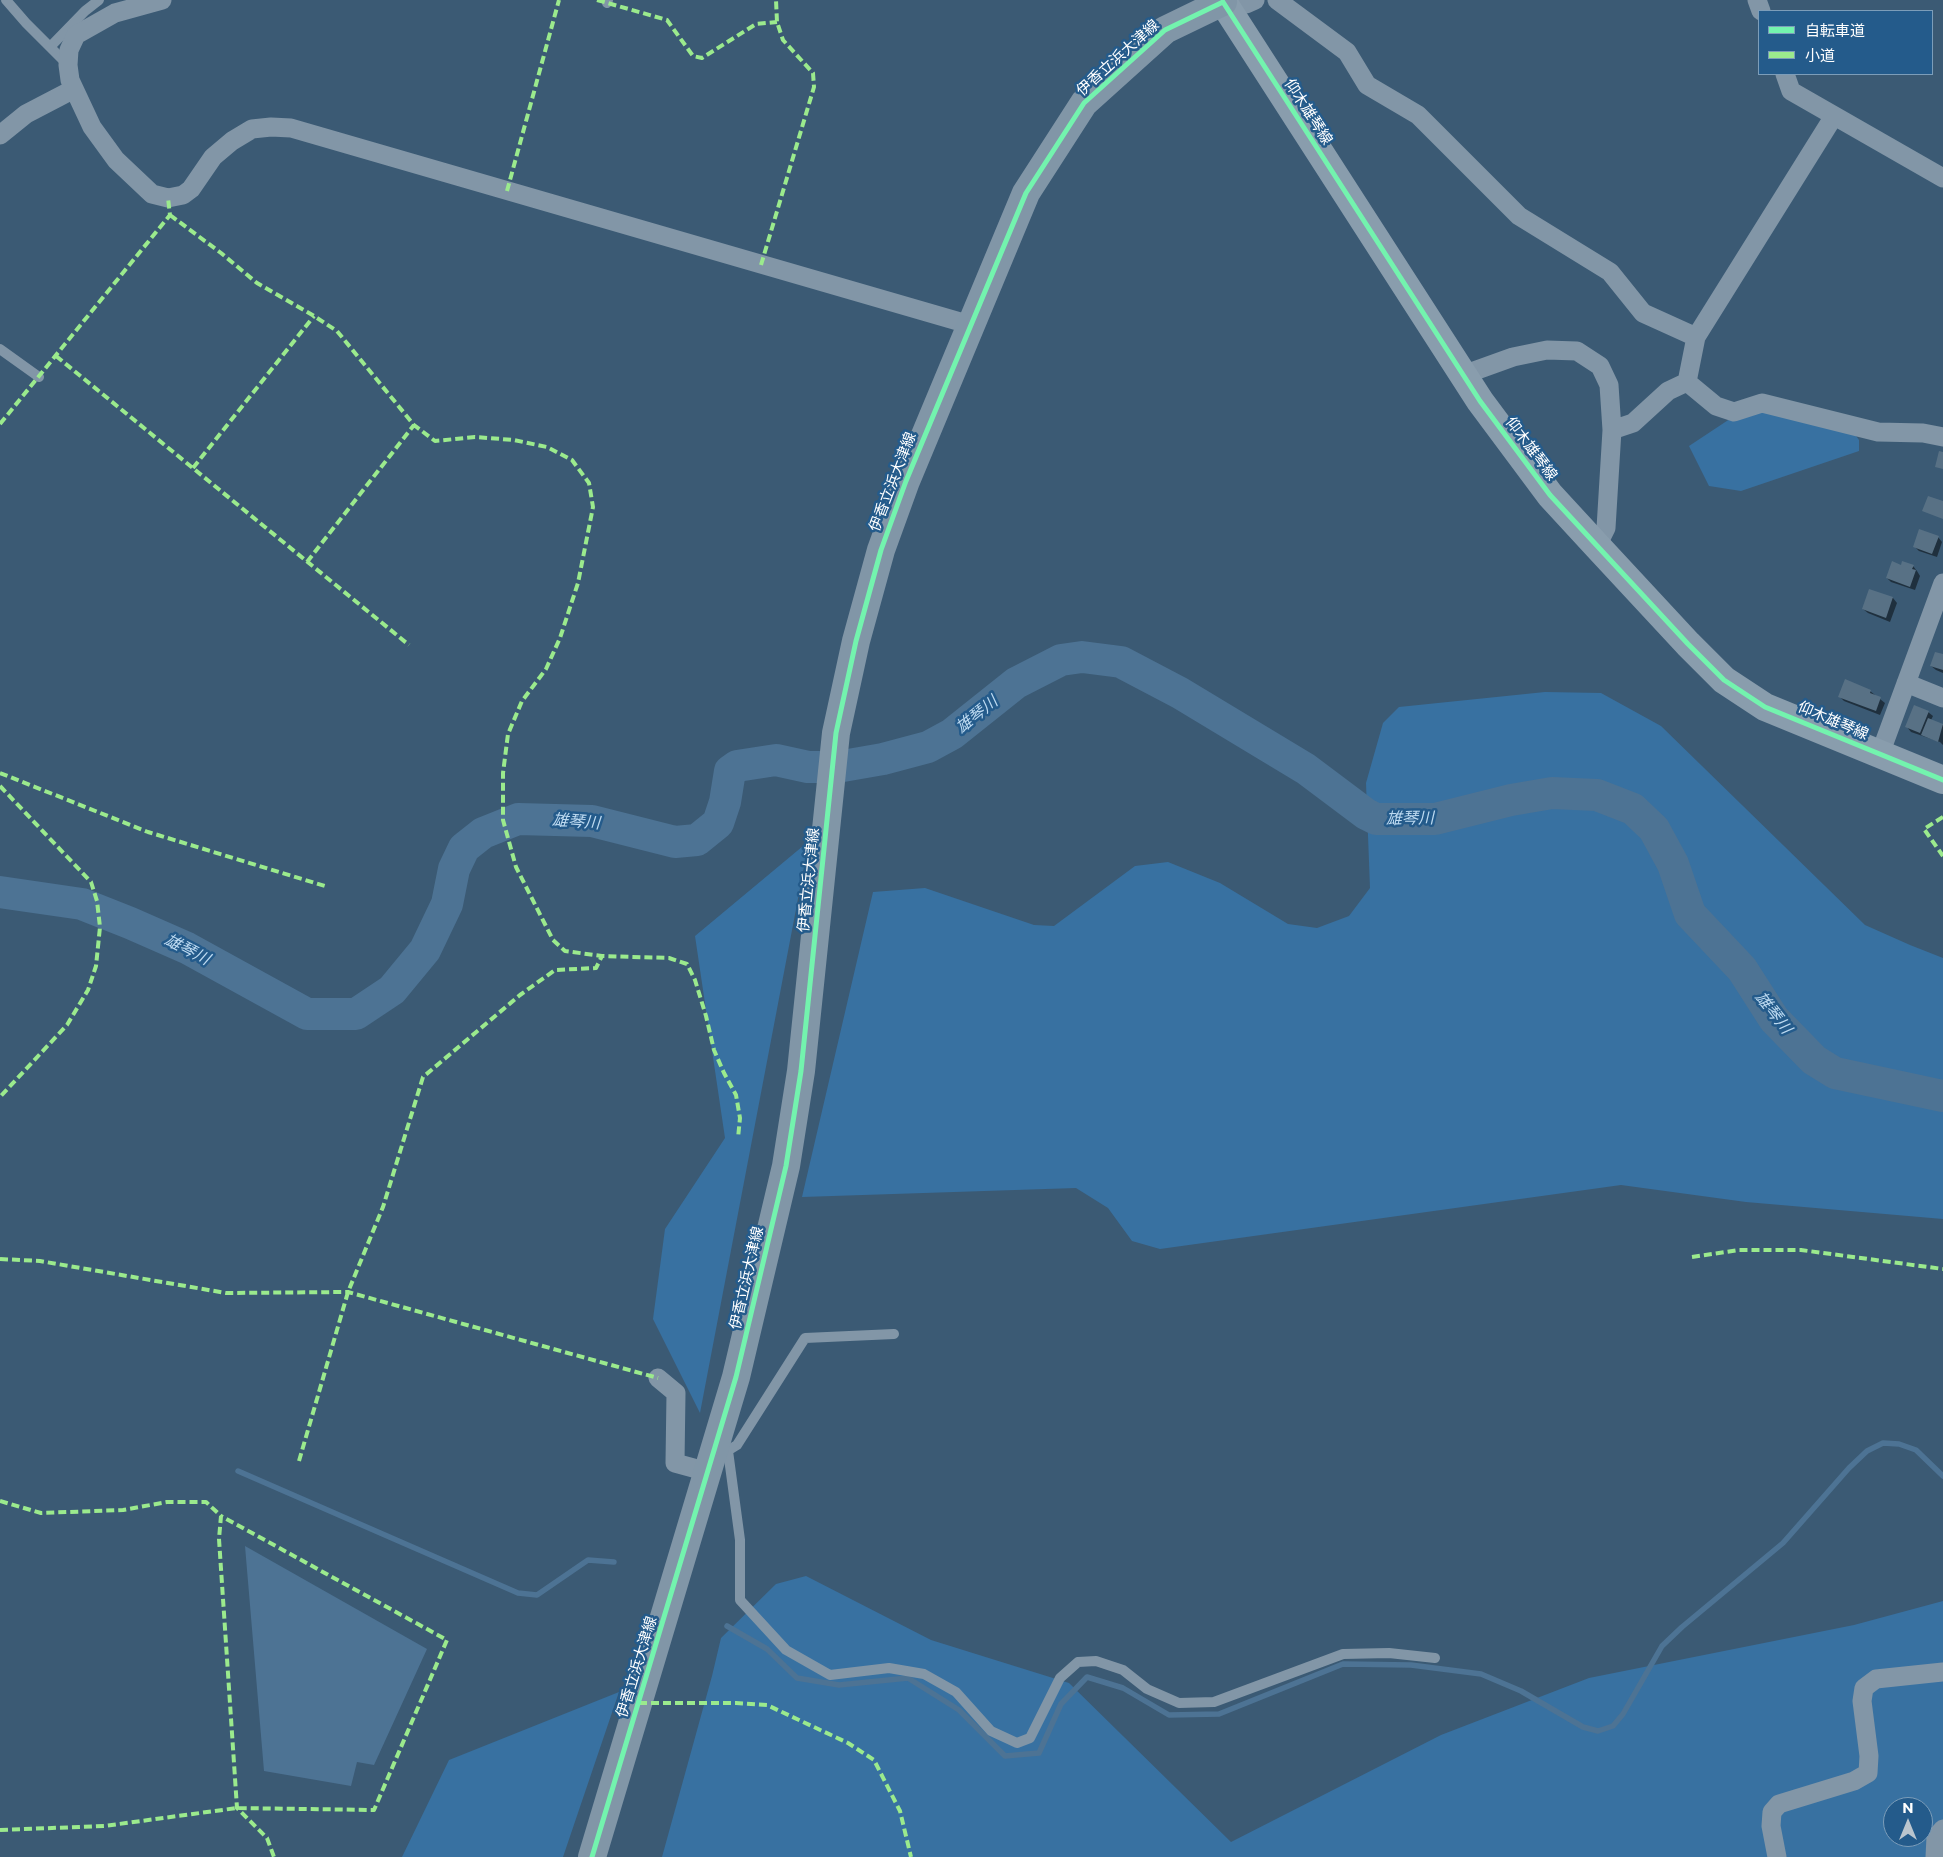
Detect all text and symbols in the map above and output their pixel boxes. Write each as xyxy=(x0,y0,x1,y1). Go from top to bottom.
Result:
legend xyxy=(1758,10,1933,75)
street label: 伊香立浜大津線 xyxy=(1073,16,1163,100)
text: 自転車道 xyxy=(1805,21,1865,40)
text: 小道 xyxy=(1805,46,1835,65)
street label: 仰木雄琴線 xyxy=(1280,76,1336,148)
street label: 仰木雄琴線 xyxy=(1501,414,1561,484)
street label: 伊香立浜大津線 xyxy=(866,430,920,534)
water label: 雄琴川 xyxy=(952,692,1002,738)
street label: 仰木雄琴線 xyxy=(1795,698,1871,744)
water label: 雄琴川 xyxy=(1386,809,1434,829)
water label: 雄琴川 xyxy=(551,811,601,833)
street label: 伊香立浜大津線 xyxy=(795,827,823,933)
water label: 雄琴川 xyxy=(161,931,213,969)
water label: 雄琴川 xyxy=(1751,988,1795,1038)
street label: 伊香立浜大津線 xyxy=(726,1225,768,1331)
street label: 伊香立浜大津線 xyxy=(613,1614,661,1720)
north arrow xyxy=(1883,1797,1933,1847)
text: N xyxy=(1902,1799,1914,1817)

